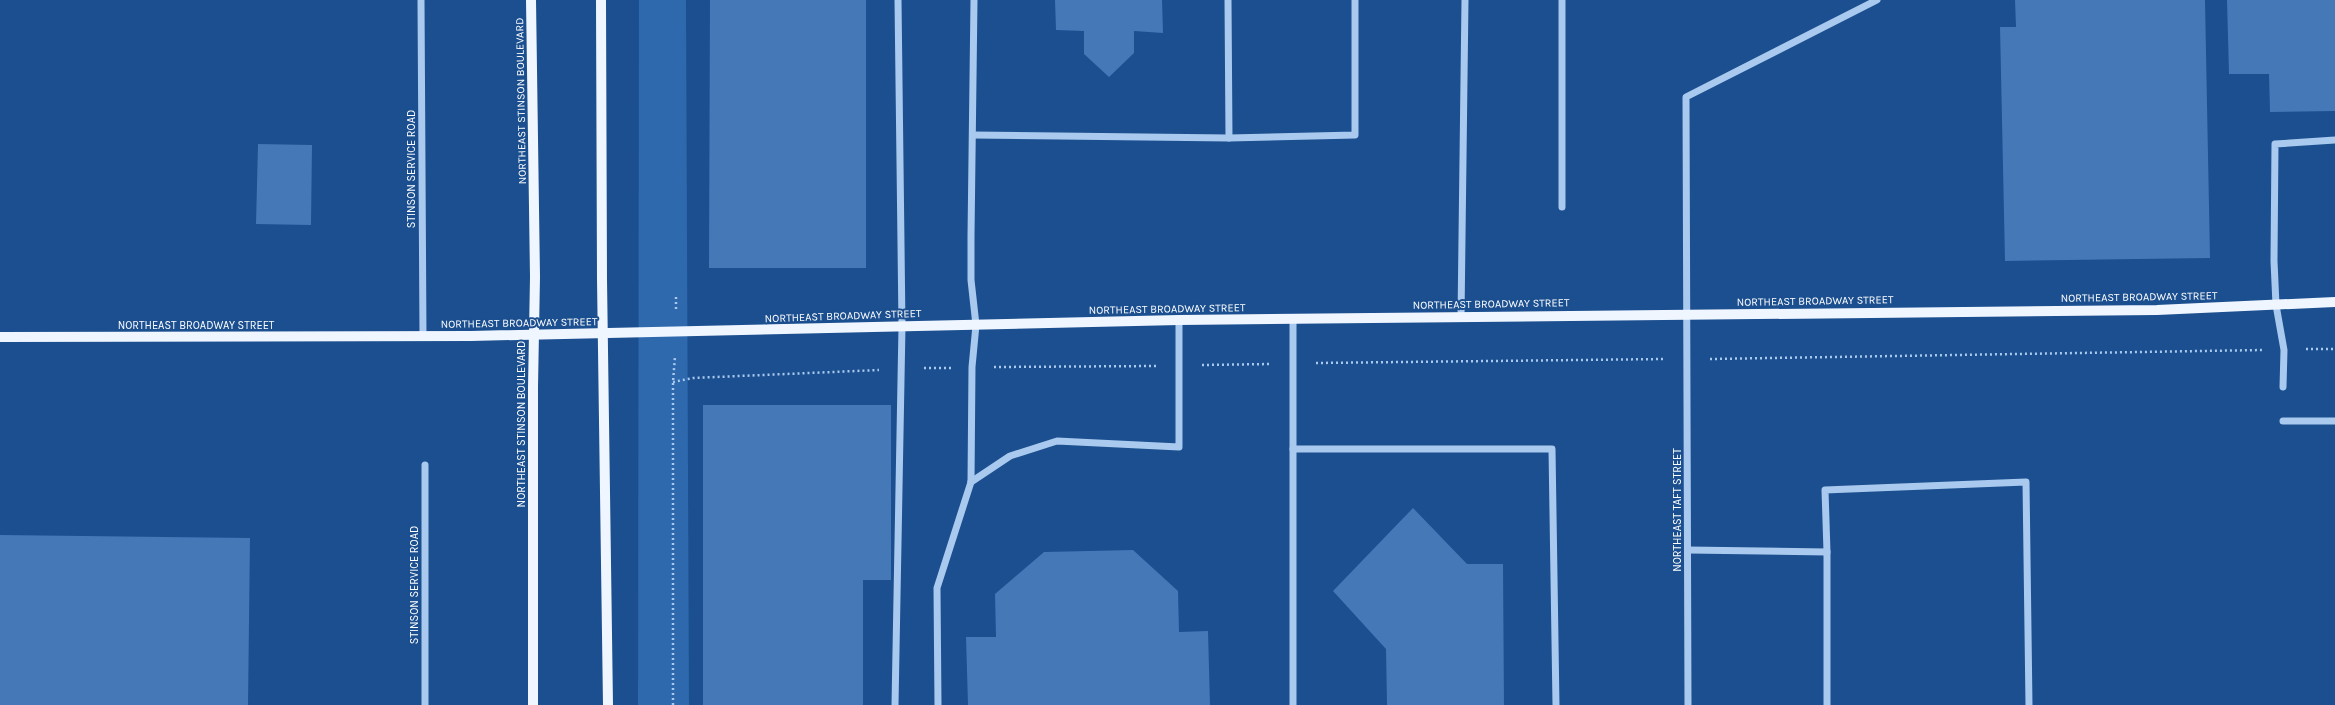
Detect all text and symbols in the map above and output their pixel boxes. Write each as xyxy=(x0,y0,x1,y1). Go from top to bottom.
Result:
street label: NORTHEAST STINSON BOULEVARD xyxy=(513,18,529,184)
street label: STINSON SERVICE ROAD xyxy=(405,110,418,228)
street label: NORTHEAST BROADWAY STREET xyxy=(2061,289,2218,305)
street label: NORTHEAST BROADWAY STREET xyxy=(1737,293,1894,309)
street label: NORTHEAST BROADWAY STREET xyxy=(1413,296,1570,312)
street label: NORTHEAST BROADWAY STREET xyxy=(1089,301,1246,317)
street label: NORTHEAST BROADWAY STREET xyxy=(764,307,922,325)
street label: NORTHEAST BROADWAY STREET xyxy=(441,315,598,331)
street label: NORTHEAST BROADWAY STREET xyxy=(118,319,275,332)
street label: NORTHEAST STINSON BOULEVARD xyxy=(515,341,528,507)
street label: NORTHEAST TAFT STREET xyxy=(1671,448,1684,572)
street label: STINSON SERVICE ROAD xyxy=(408,526,421,644)

